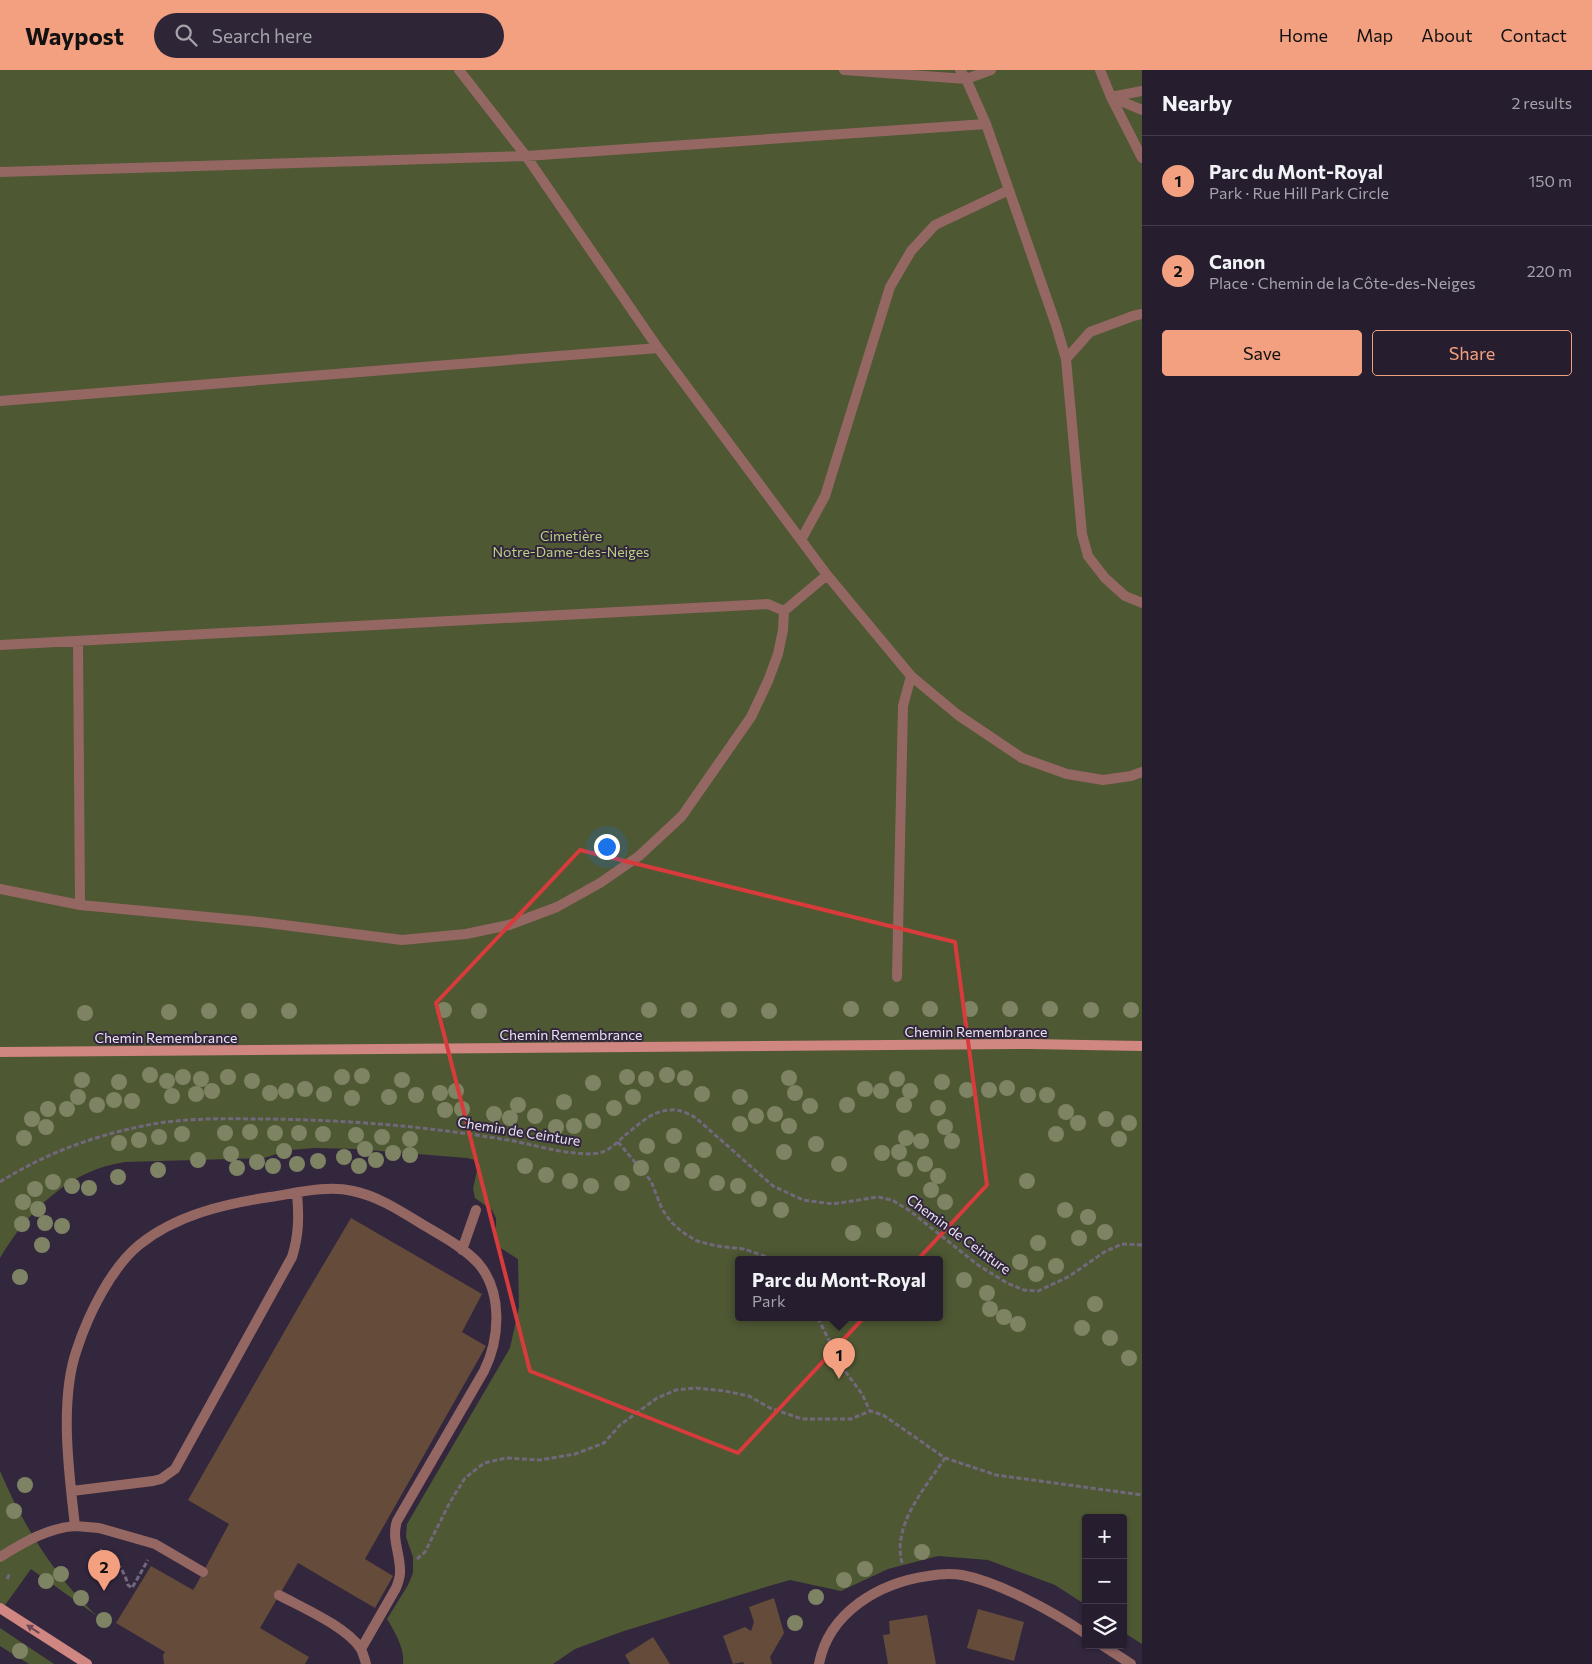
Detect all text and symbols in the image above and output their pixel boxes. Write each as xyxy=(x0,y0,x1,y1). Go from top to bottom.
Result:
search box xyxy=(154,13,504,58)
text: Waypost xyxy=(25,21,124,50)
icon: search xyxy=(172,21,200,49)
text: Search here xyxy=(212,24,312,47)
text: Home xyxy=(1279,24,1328,46)
text: Map xyxy=(1356,24,1393,46)
text: About xyxy=(1421,24,1473,46)
text: Contact xyxy=(1501,24,1567,46)
text: Nearby xyxy=(1162,90,1232,115)
text: 2 results xyxy=(1511,93,1572,112)
text: Parc du Mont-Royal xyxy=(1209,160,1383,183)
text: 1 xyxy=(1174,171,1182,190)
text: 150 m xyxy=(1529,171,1572,190)
text: Park · Rue Hill Park Circle xyxy=(1209,183,1389,202)
text: Canon xyxy=(1209,250,1265,273)
text: 2 xyxy=(1173,261,1183,280)
text: 220 m xyxy=(1527,261,1572,280)
text: Place · Chemin de la Côte-des-Neiges xyxy=(1209,273,1475,292)
button: Save xyxy=(1162,330,1362,376)
button: Share xyxy=(1372,330,1572,376)
park label: Cimetière Notre-Dame-des-Neiges xyxy=(493,527,649,560)
your location xyxy=(594,834,620,860)
street label: Chemin Remembrance xyxy=(904,1023,1048,1040)
street label: Chemin Remembrance xyxy=(499,1026,643,1043)
street label: Chemin Remembrance xyxy=(94,1029,238,1046)
street label: Chemin de Ceinture xyxy=(456,1113,582,1149)
street label: Chemin de Ceinture xyxy=(904,1191,1014,1277)
popup xyxy=(735,1256,943,1321)
text: Parc du Mont-Royal xyxy=(752,1268,926,1291)
text: Park xyxy=(752,1291,786,1310)
pin: 1 xyxy=(823,1338,855,1379)
map controls xyxy=(1082,1514,1127,1649)
button: + xyxy=(1082,1514,1127,1559)
pin: 2 xyxy=(88,1550,120,1591)
button: − xyxy=(1082,1559,1127,1604)
button: layers xyxy=(1082,1604,1127,1649)
one-way arrow xyxy=(26,1624,39,1633)

